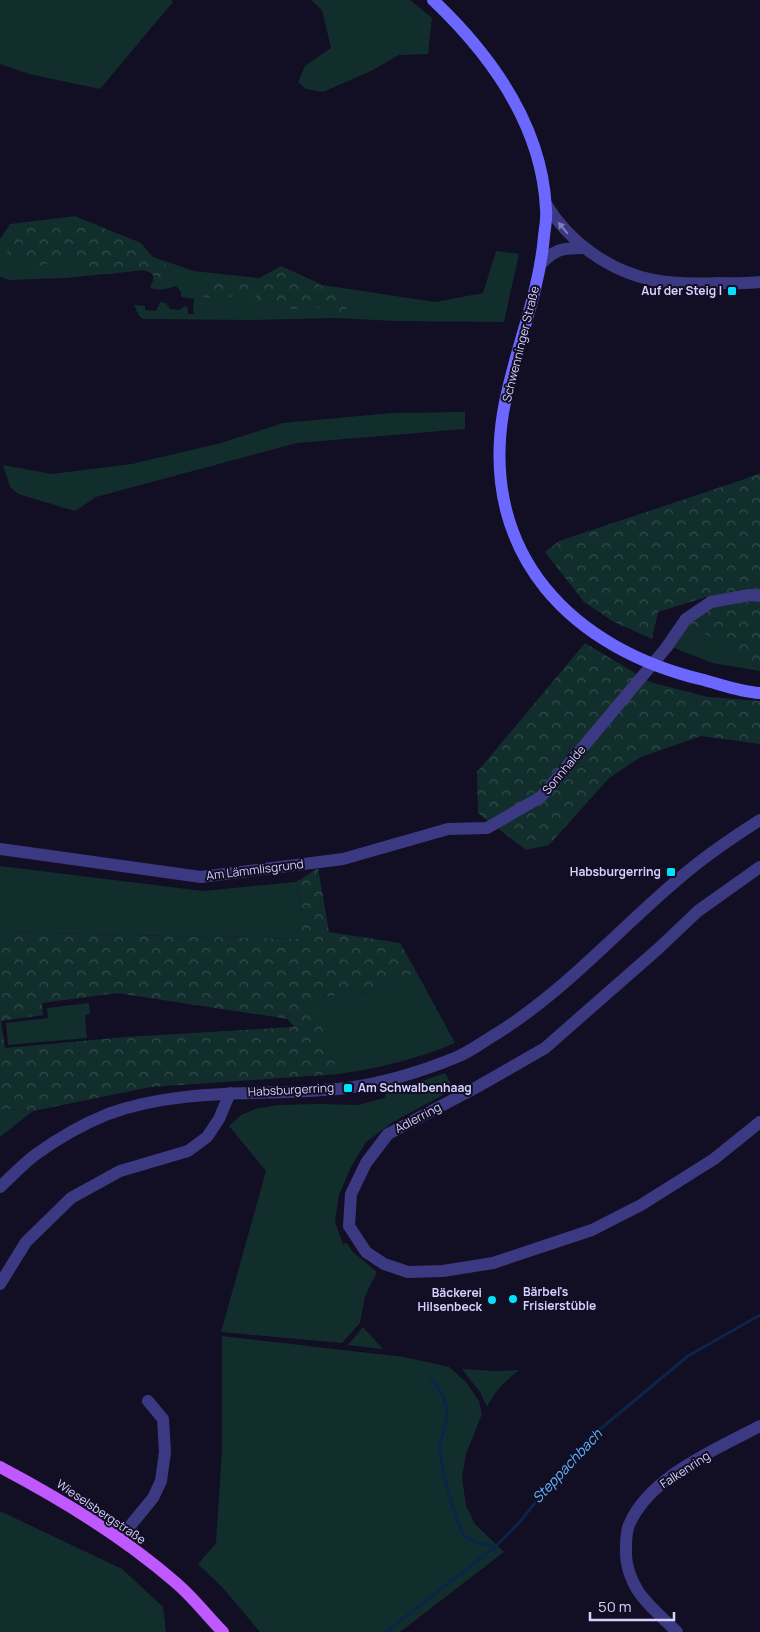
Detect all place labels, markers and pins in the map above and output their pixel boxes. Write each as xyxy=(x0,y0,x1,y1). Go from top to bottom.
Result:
place label: Auf der Steig I xyxy=(641,282,722,299)
marker: Auf der Steig I xyxy=(726,285,738,297)
place label: Habsburgerring xyxy=(570,863,661,880)
marker: Habsburgerring xyxy=(665,866,677,878)
place label: Am Schwalbenhaag xyxy=(358,1079,472,1096)
marker: Am Schwalbenhaag xyxy=(342,1082,354,1094)
place label: Bärbel's Frisierstüble xyxy=(523,1283,596,1314)
place label: Bäckerei Hilsenbeck xyxy=(418,1284,483,1315)
marker: Bärbel's Frisierstüble xyxy=(507,1293,519,1305)
marker: Bäckerei Hilsenbeck xyxy=(486,1294,498,1306)

